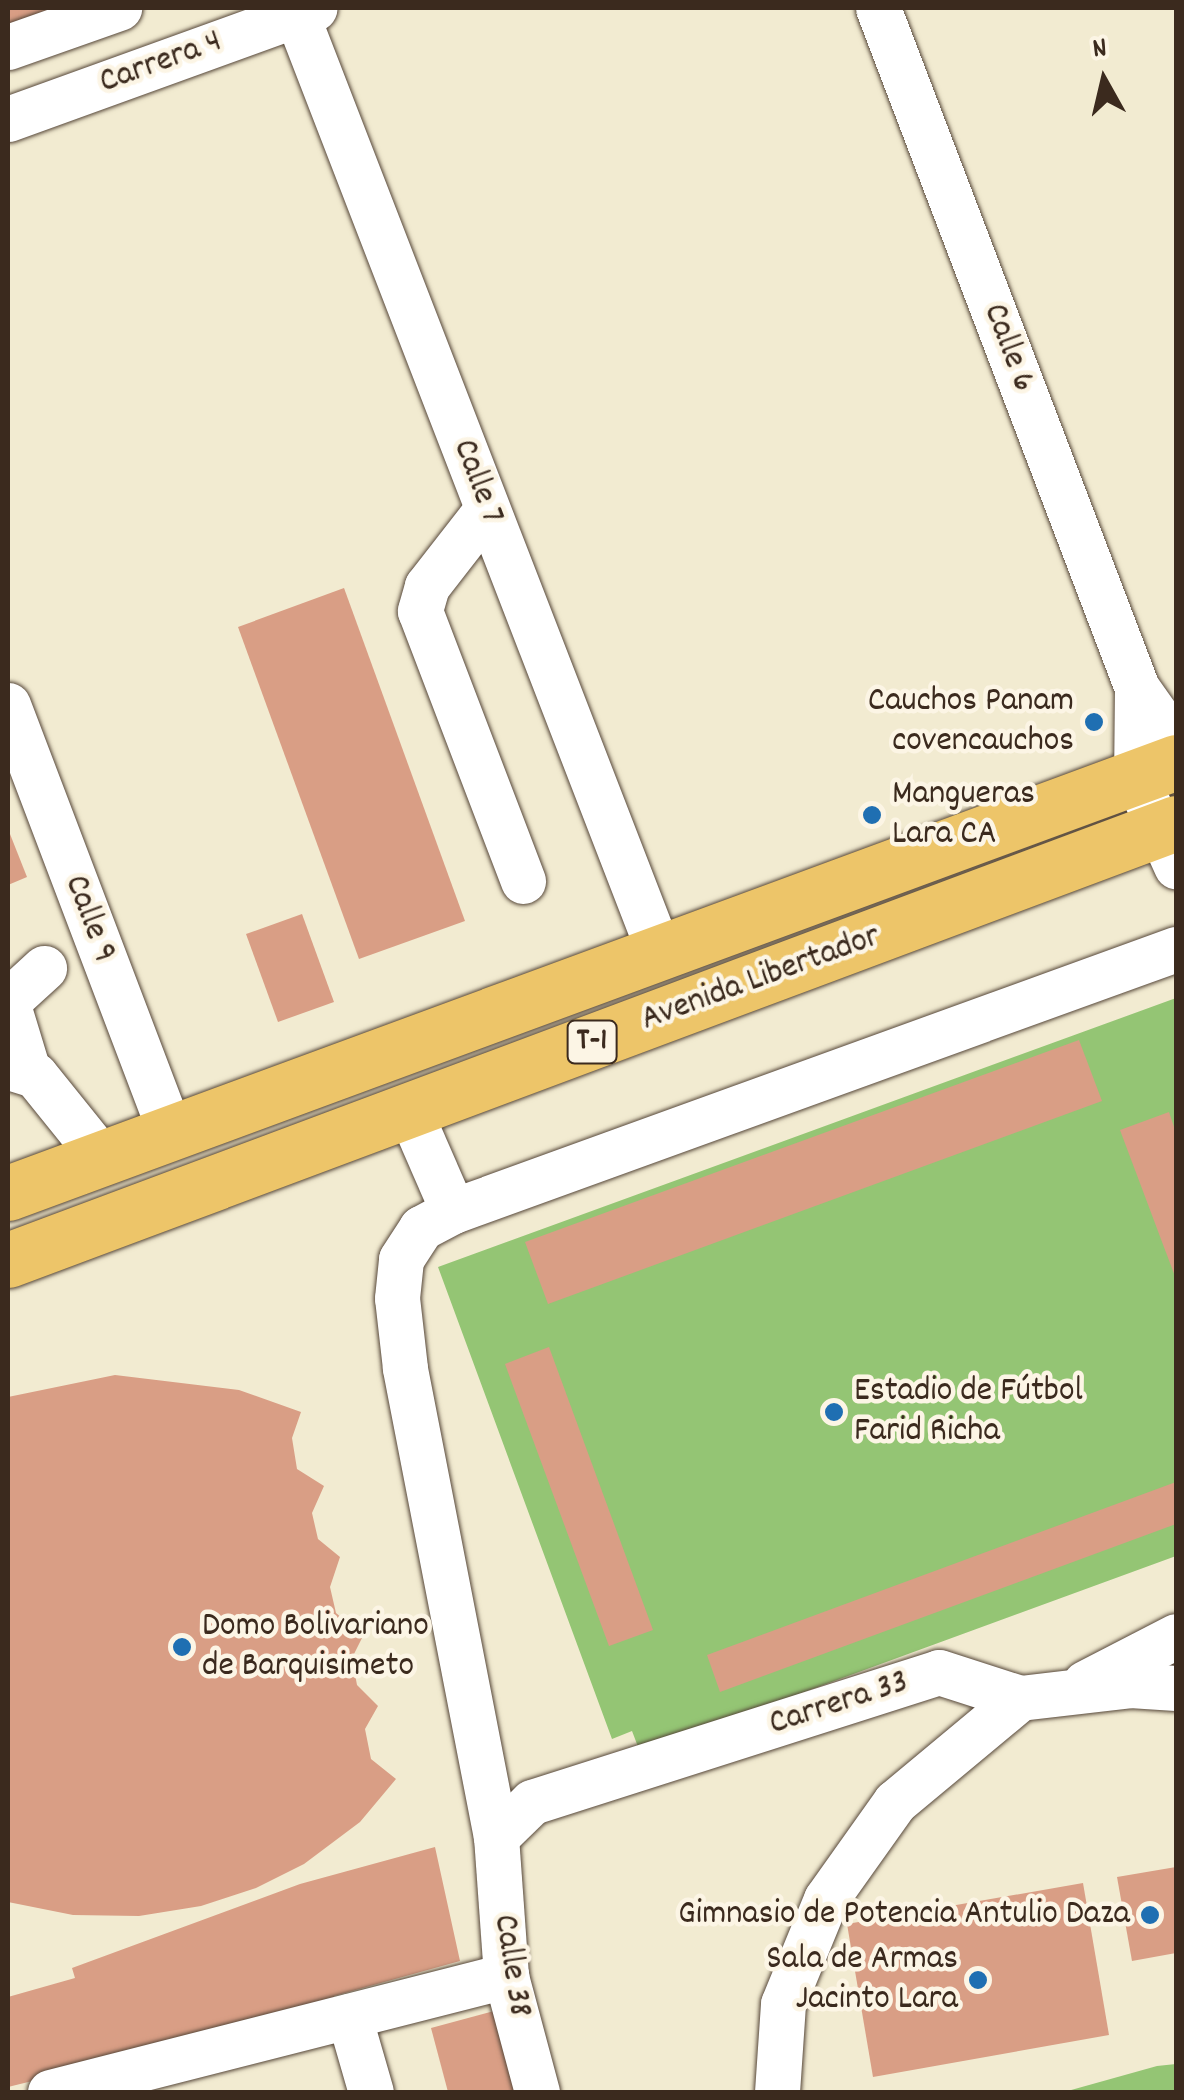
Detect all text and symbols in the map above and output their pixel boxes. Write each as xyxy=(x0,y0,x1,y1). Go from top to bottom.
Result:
street label: Carrera 4 xyxy=(94,22,228,104)
north arrow xyxy=(1054,30,1154,130)
text: N xyxy=(1090,30,1109,71)
street label: Calle 6 xyxy=(972,298,1044,398)
street label: Calle 7 xyxy=(442,434,512,530)
place label: Cauchos Panam covencauchos xyxy=(868,681,1074,763)
marker: Cauchos Panam covencauchos xyxy=(1083,711,1105,733)
place label: Mangueras Lara CA xyxy=(892,774,1035,856)
marker: Mangueras Lara CA xyxy=(861,804,883,826)
street label: Calle 9 xyxy=(53,870,125,968)
street label: Avenida Libertador xyxy=(636,916,886,1042)
road number: T-1 xyxy=(564,1015,620,1069)
place label: Estadio de Fútbol Farid Richa xyxy=(854,1371,1083,1453)
marker: Estadio de Fútbol Farid Richa xyxy=(823,1401,845,1423)
place label: Domo Bolivariano de Barquisimeto xyxy=(202,1606,429,1688)
marker: Domo Bolivariano de Barquisimeto xyxy=(171,1636,193,1658)
street label: Carrera 33 xyxy=(764,1662,914,1746)
place label: Gimnasio de Potencia Antulio Daza xyxy=(678,1894,1130,1936)
marker: Gimnasio de Potencia Antulio Daza xyxy=(1139,1904,1161,1926)
street label: Calle 38 xyxy=(482,1912,540,2020)
place label: Sala de Armas Jacinto Lara xyxy=(766,1939,958,2021)
marker: Sala de Armas Jacinto Lara xyxy=(967,1969,989,1991)

